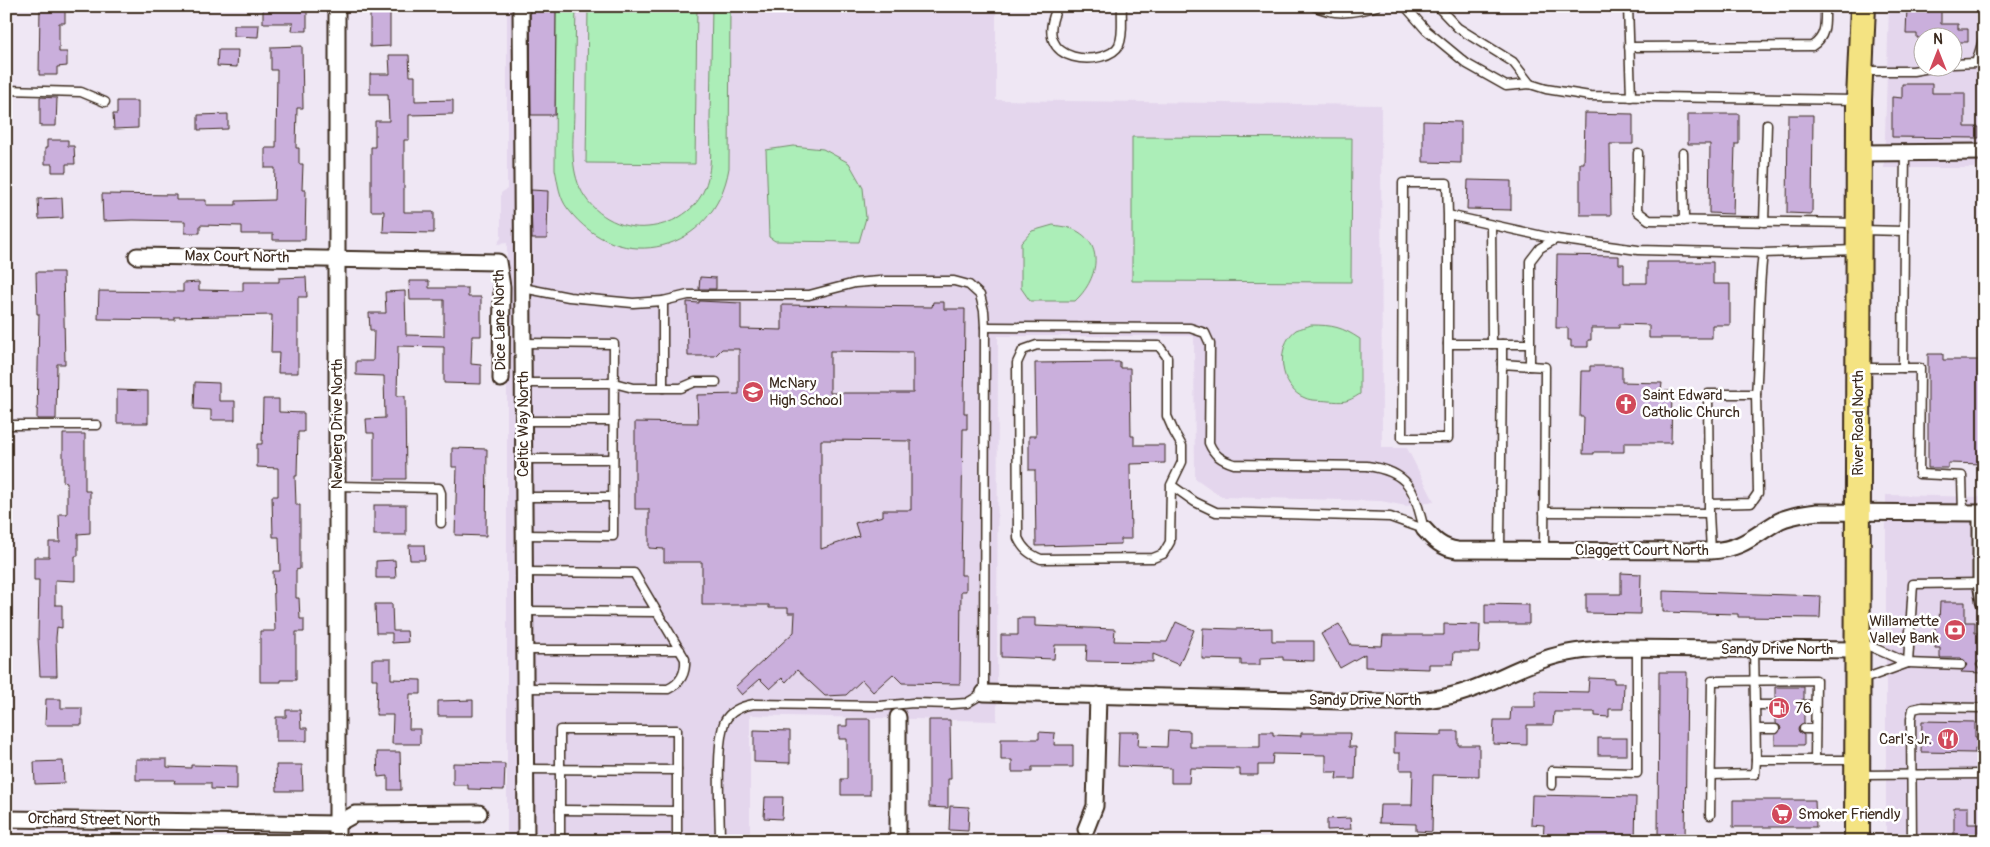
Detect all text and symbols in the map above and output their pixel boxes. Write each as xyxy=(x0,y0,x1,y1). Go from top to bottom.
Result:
north arrow xyxy=(1912,28,1962,78)
text: N xyxy=(1933,31,1943,48)
street label: Max Court North xyxy=(185,247,289,267)
street label: Dice Lane North xyxy=(490,269,510,371)
street label: Newberg Drive North xyxy=(328,359,347,489)
street label: River Road North xyxy=(1849,370,1868,476)
street label: Celtic Way North xyxy=(514,371,533,477)
place label: McNary High School xyxy=(769,374,842,410)
school or university icon: McNary High School xyxy=(741,380,765,404)
place label: Saint Edward Catholic Church xyxy=(1642,386,1740,422)
church icon: Saint Edward Catholic Church xyxy=(1614,392,1638,416)
street label: Claggett Court North xyxy=(1575,541,1709,560)
place label: Willamette Valley Bank xyxy=(1869,612,1940,648)
bank icon: Willamette Valley Bank xyxy=(1943,618,1967,642)
street label: Sandy Drive North xyxy=(1721,640,1833,659)
street label: Sandy Drive North xyxy=(1309,691,1421,710)
fuel station icon: 76 xyxy=(1767,696,1791,720)
place label: 76 xyxy=(1795,699,1812,718)
restaurant icon: Carl's Jr. xyxy=(1936,727,1960,751)
place label: Carl's Jr. xyxy=(1879,730,1932,749)
supermarket icon: Smoker Friendly xyxy=(1770,802,1794,826)
place label: Smoker Friendly xyxy=(1798,805,1901,824)
street label: Orchard Street North xyxy=(27,809,161,831)

